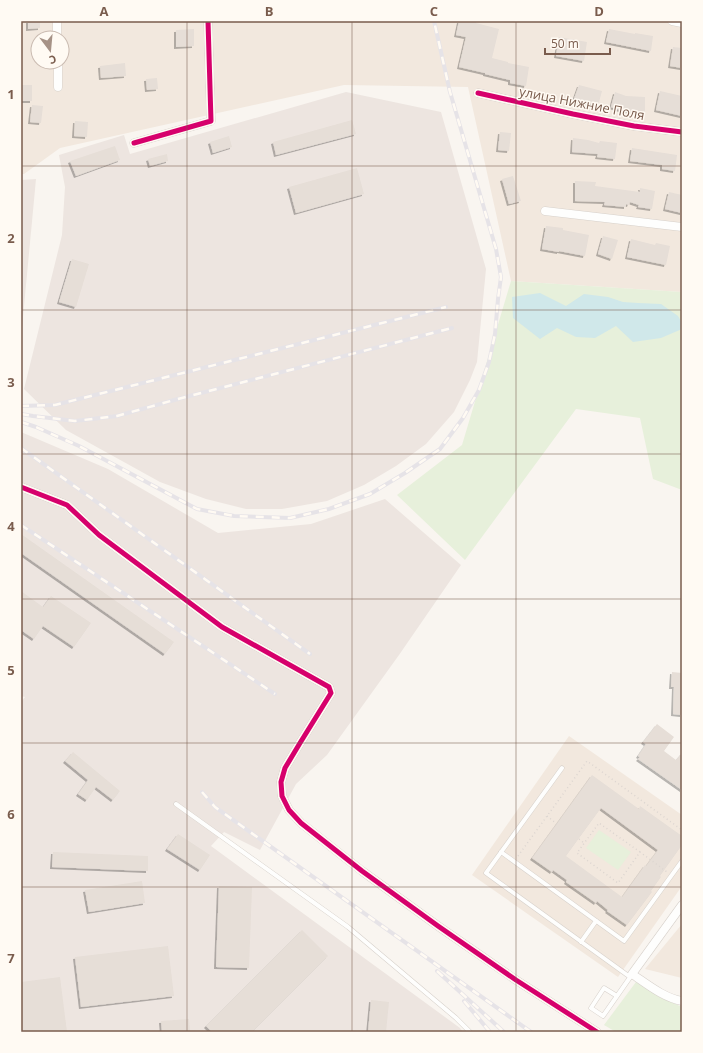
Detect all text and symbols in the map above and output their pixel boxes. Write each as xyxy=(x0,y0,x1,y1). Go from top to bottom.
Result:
text: A xyxy=(100,2,109,20)
text: B xyxy=(265,2,274,20)
text: C xyxy=(430,2,438,20)
text: D xyxy=(594,2,604,20)
north arrow xyxy=(30,30,70,70)
scale bar xyxy=(545,30,610,56)
text: 50 m xyxy=(551,35,579,52)
text: С xyxy=(47,52,58,68)
street label: улица Нижние Поля xyxy=(518,82,646,124)
text: 1 xyxy=(7,85,15,103)
text: 2 xyxy=(7,229,15,247)
text: 3 xyxy=(7,373,15,391)
text: 4 xyxy=(7,517,15,535)
text: 5 xyxy=(7,661,15,679)
text: 6 xyxy=(7,805,15,823)
text: 7 xyxy=(7,949,15,967)

